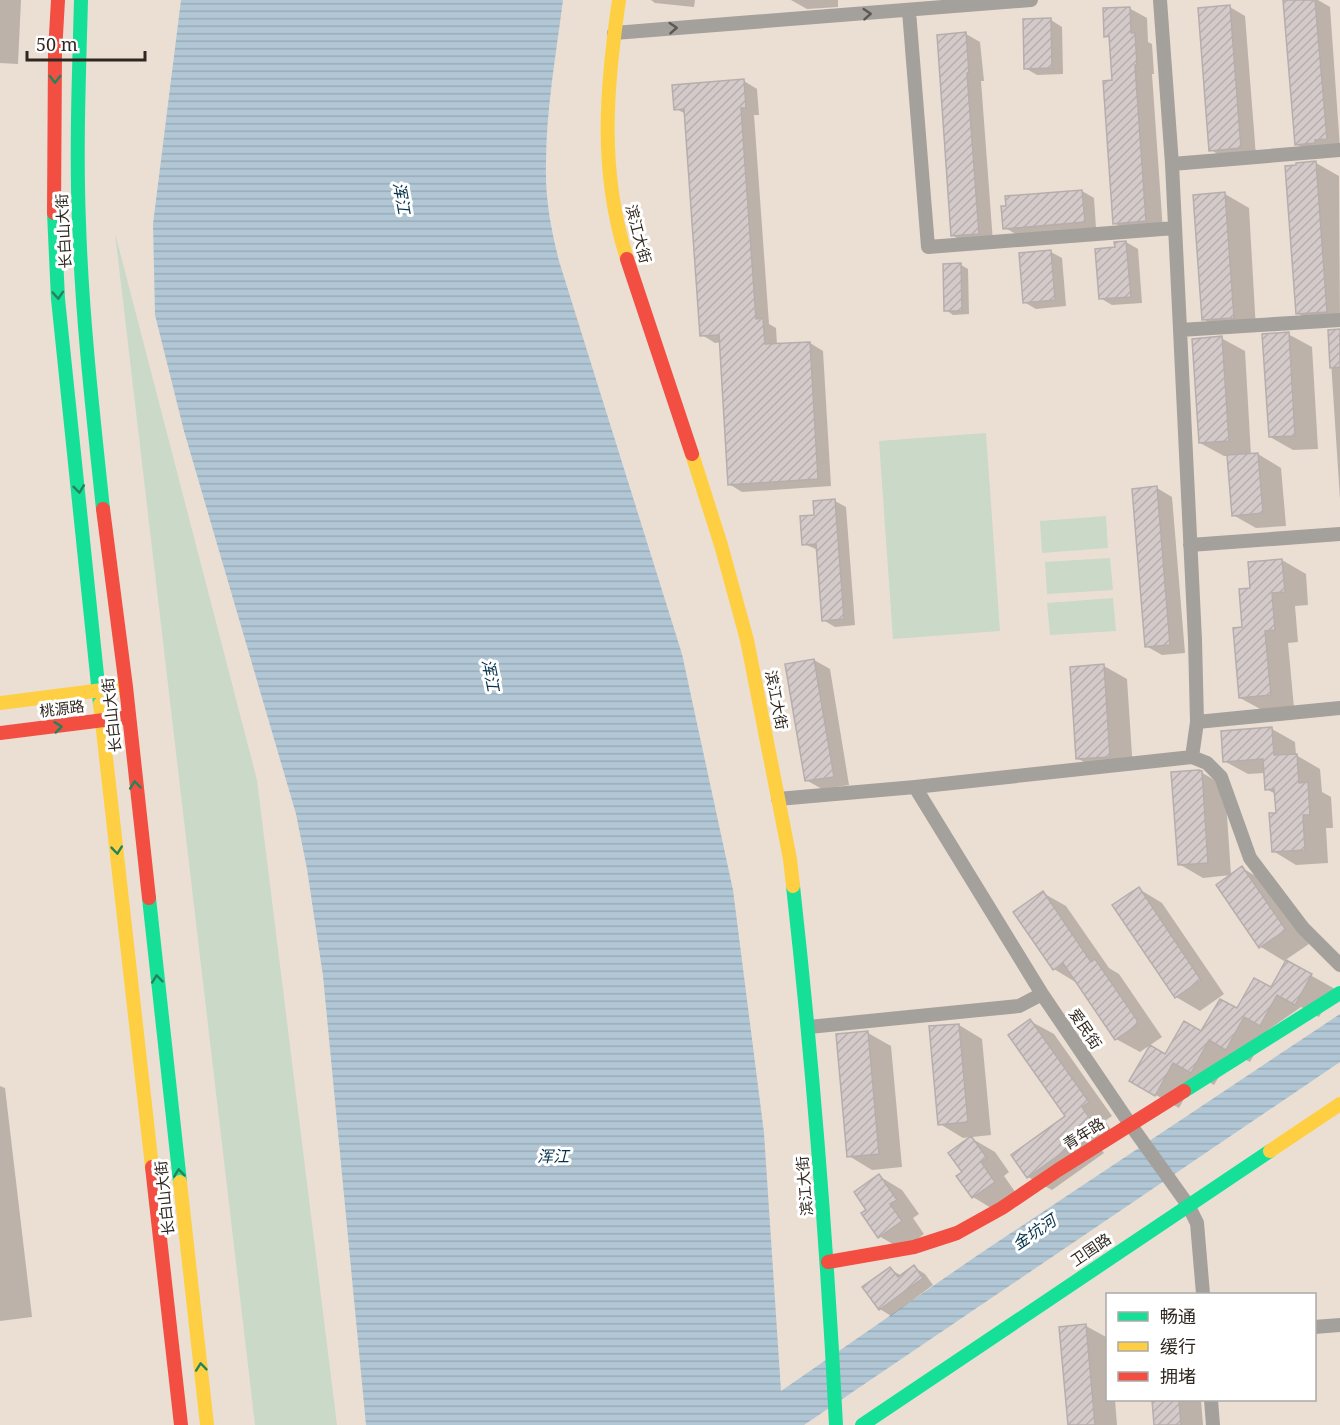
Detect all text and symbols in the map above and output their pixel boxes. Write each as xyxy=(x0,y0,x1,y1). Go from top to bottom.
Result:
one-way arrow xyxy=(863,8,872,21)
one-way arrow xyxy=(668,22,677,35)
scale bar xyxy=(27,24,146,62)
text: 50 m xyxy=(36,32,78,56)
one-way arrow xyxy=(49,75,61,84)
water label: 浑江 xyxy=(388,180,416,218)
street label: 长白山大街 xyxy=(51,193,75,269)
street label: 滨江大街 xyxy=(622,202,656,265)
one-way arrow xyxy=(52,291,65,300)
one-way arrow xyxy=(72,485,85,494)
water label: 浑江 xyxy=(477,657,505,695)
street label: 滨江大街 xyxy=(761,668,793,731)
street label: 长白山大街 xyxy=(97,677,125,753)
street label: 桃源路 xyxy=(38,695,85,721)
one-way arrow xyxy=(54,721,63,733)
one-way arrow xyxy=(130,781,142,790)
one-way arrow xyxy=(110,846,123,855)
one-way arrow xyxy=(151,975,164,984)
street label: 爱民街 xyxy=(1065,1004,1107,1053)
street label: 青年路 xyxy=(1059,1113,1108,1154)
water label: 浑江 xyxy=(537,1145,571,1167)
street label: 滨江大街 xyxy=(791,1155,817,1217)
street label: 长白山大街 xyxy=(150,1160,178,1236)
one-way arrow xyxy=(173,1168,186,1178)
water label: 金坑河 xyxy=(1008,1208,1063,1255)
street label: 卫国路 xyxy=(1066,1228,1115,1270)
legend xyxy=(1106,1293,1316,1401)
text: 畅通 xyxy=(1160,1304,1196,1328)
text: 缓行 xyxy=(1160,1334,1196,1358)
one-way arrow xyxy=(195,1362,208,1371)
text: 拥堵 xyxy=(1160,1364,1196,1388)

